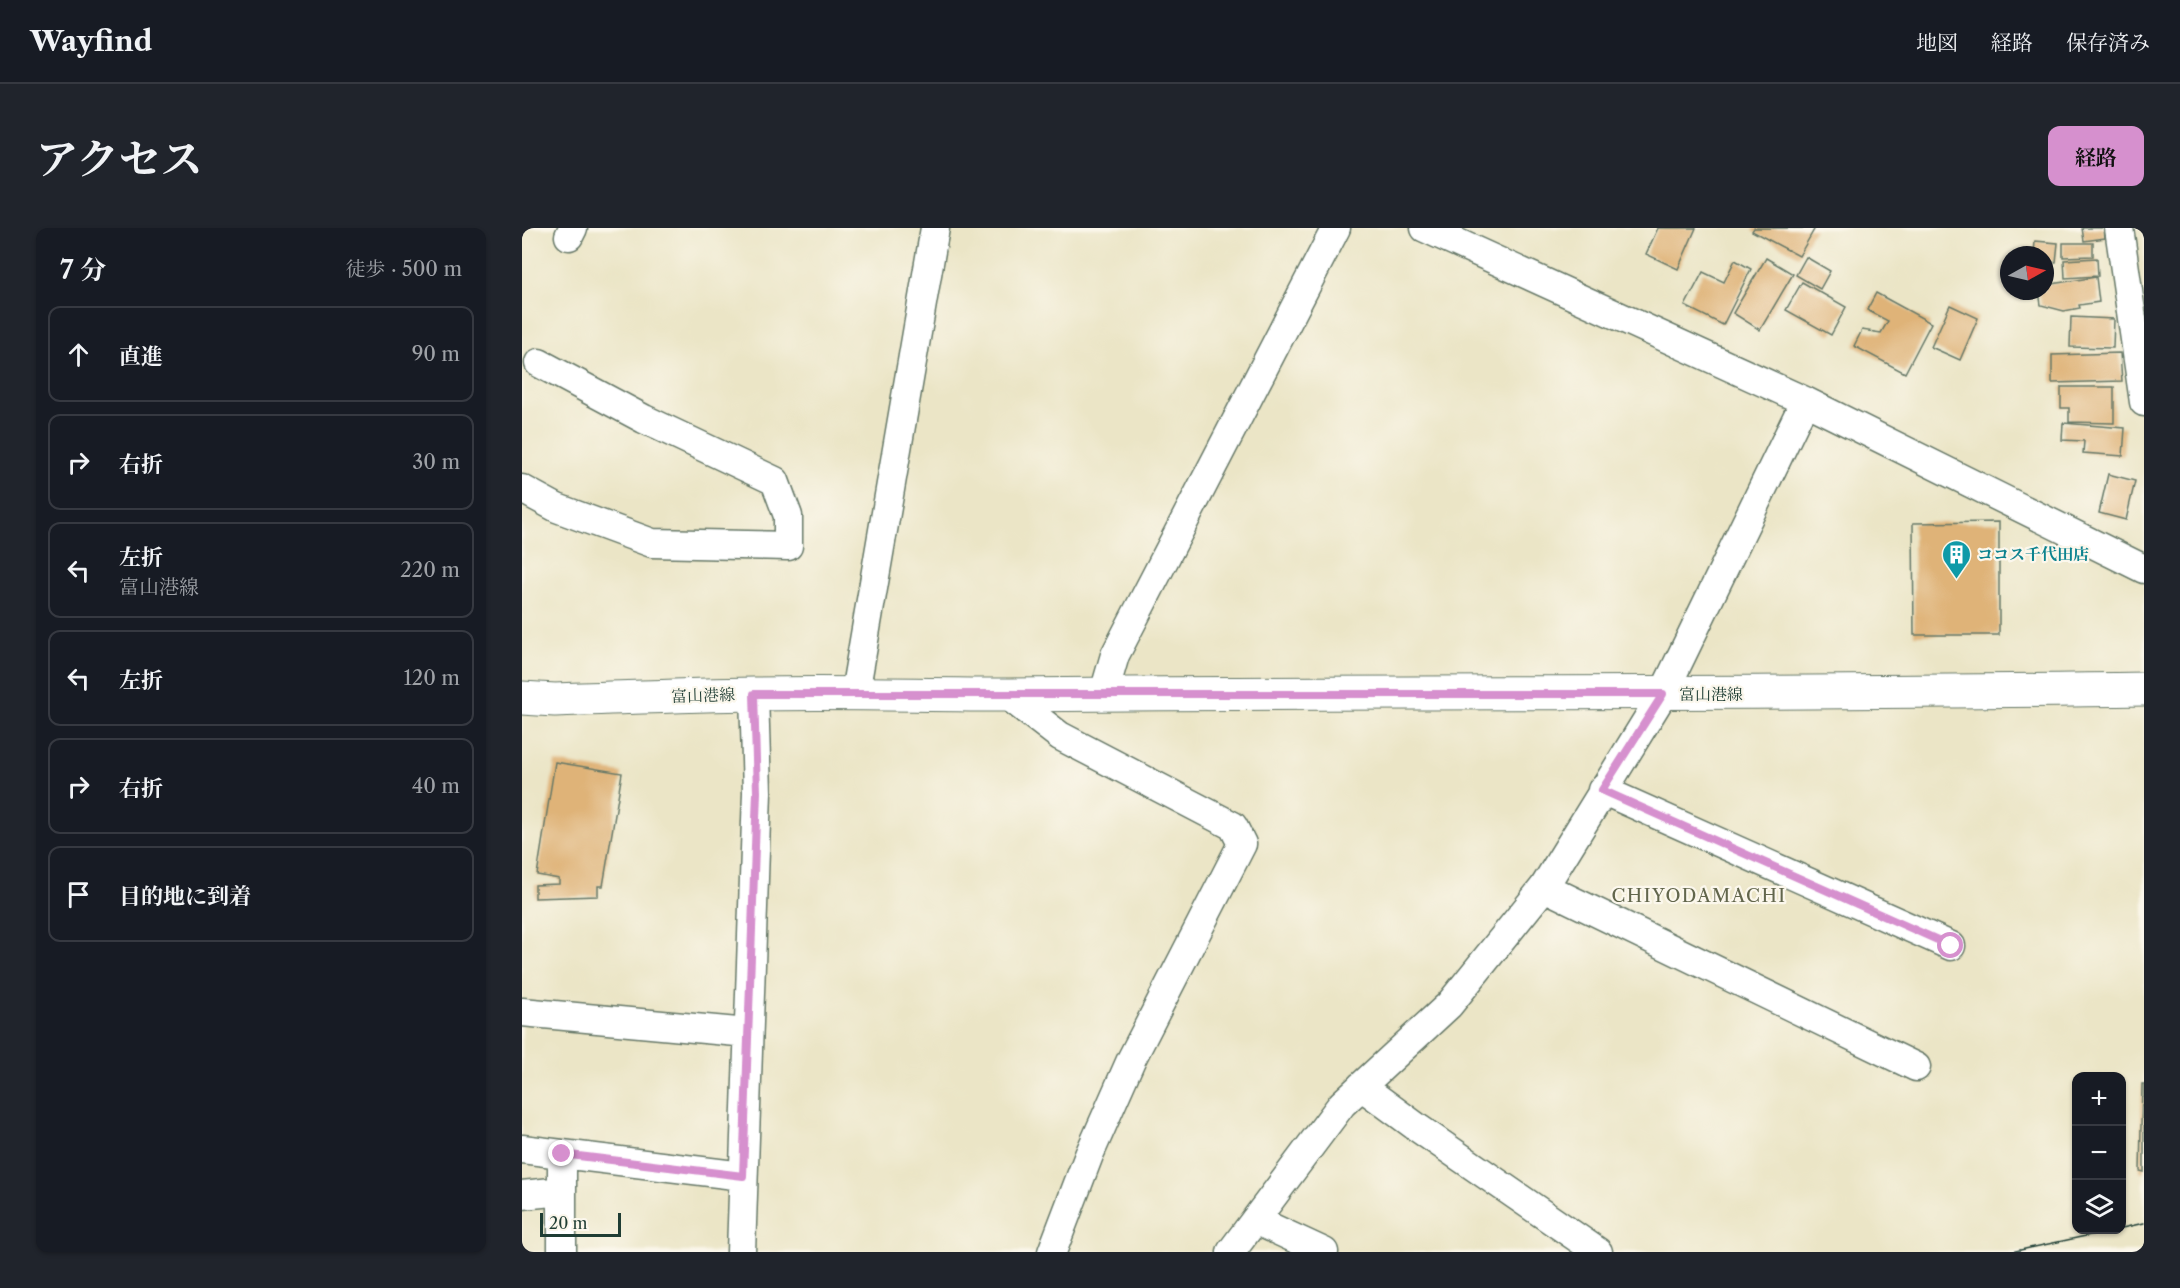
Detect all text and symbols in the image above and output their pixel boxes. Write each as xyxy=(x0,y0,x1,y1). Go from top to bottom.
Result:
text: Wayfind xyxy=(30,24,152,58)
text: 地図 xyxy=(1916,30,1958,55)
text: 経路 xyxy=(1991,30,2033,55)
text: 保存済み xyxy=(2066,30,2150,55)
button: 経路 xyxy=(2048,126,2144,186)
text: アクセス xyxy=(36,133,203,185)
north arrow xyxy=(2000,246,2054,300)
text: 7 分 xyxy=(60,254,106,286)
text: 徒歩 · 500 m xyxy=(346,257,462,281)
icon: ahead xyxy=(62,338,95,371)
text: 90 m xyxy=(412,342,460,366)
text: 直進 xyxy=(119,343,163,370)
icon: right xyxy=(62,446,95,479)
text: 30 m xyxy=(412,450,460,474)
text: 右折 xyxy=(119,451,163,478)
building icon: ココス千代田店 xyxy=(1940,538,1972,580)
text: 左折 xyxy=(119,544,163,571)
place label: ココス千代田店 xyxy=(1977,544,2089,564)
icon: left xyxy=(62,554,95,587)
text: 220 m xyxy=(400,558,460,582)
text: 富山港線 xyxy=(119,575,199,599)
icon: left xyxy=(62,662,95,695)
text: 120 m xyxy=(403,666,460,690)
text: 左折 xyxy=(119,667,163,694)
street label: 富山港線 xyxy=(671,684,735,706)
street label: 富山港線 xyxy=(1679,684,1743,704)
icon: right xyxy=(62,770,95,803)
text: 40 m xyxy=(412,774,460,798)
text: 右折 xyxy=(119,775,163,802)
icon: arrive xyxy=(62,878,95,911)
text: 目的地に到着 xyxy=(119,883,251,910)
district label: CHIYODAMACHI xyxy=(1611,885,1787,907)
route start xyxy=(1937,932,1963,958)
map controls xyxy=(2072,1072,2126,1234)
button: + xyxy=(2072,1072,2126,1126)
button: − xyxy=(2072,1126,2126,1180)
route end xyxy=(548,1140,574,1166)
button: layers xyxy=(2072,1180,2126,1234)
scale bar xyxy=(540,1210,621,1238)
text: 20 m xyxy=(549,1213,588,1233)

